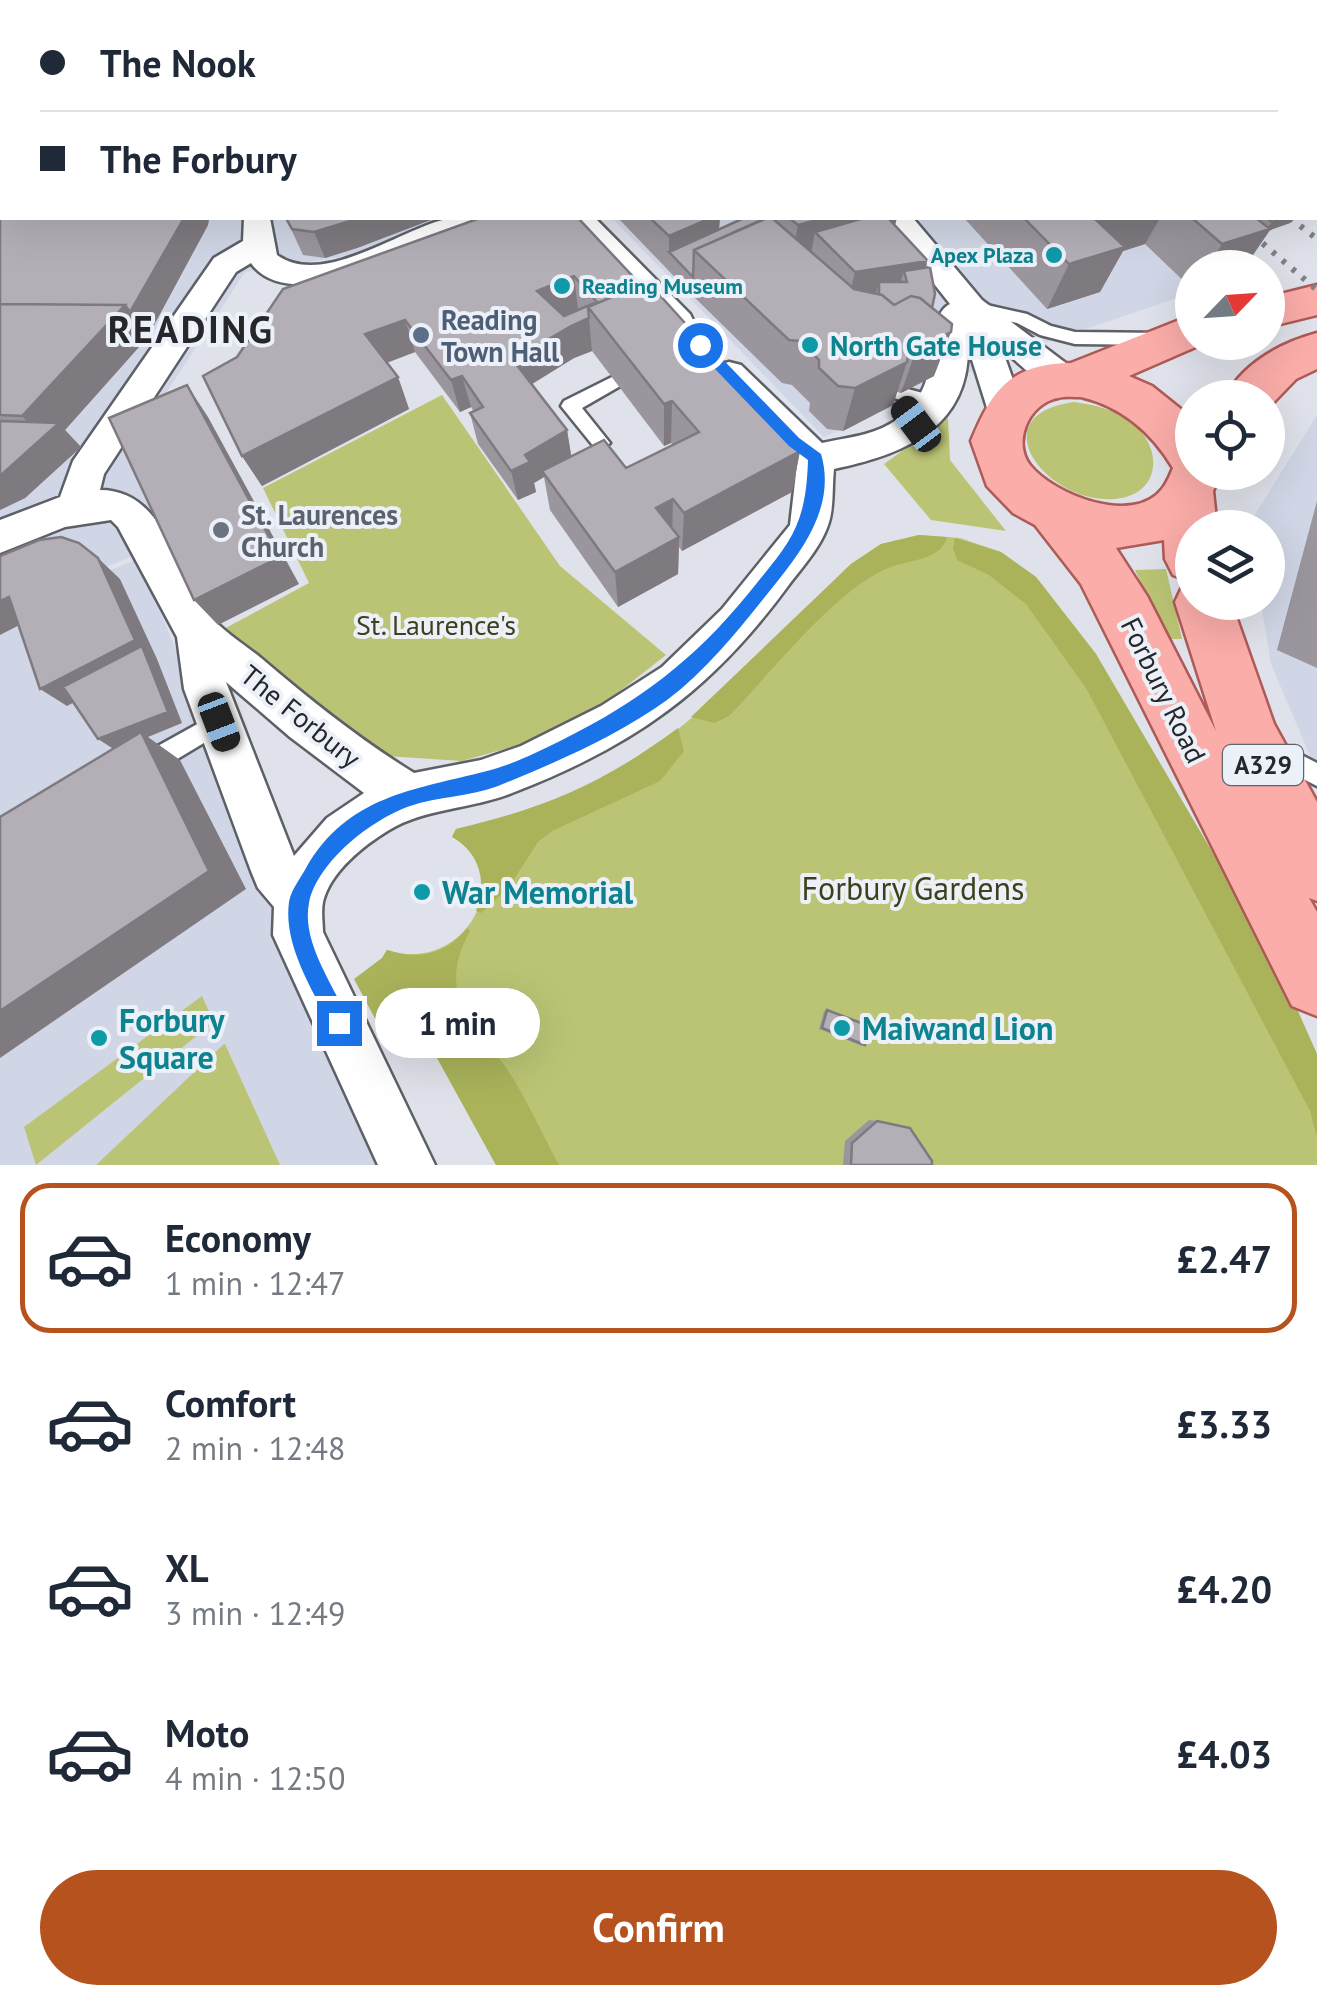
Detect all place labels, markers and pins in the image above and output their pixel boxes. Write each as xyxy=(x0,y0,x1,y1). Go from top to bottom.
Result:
place label: Apex Plaza xyxy=(931,241,1034,269)
marker: Apex Plaza xyxy=(1043,244,1065,266)
place label: Reading Museum xyxy=(582,272,743,300)
marker: Reading Museum xyxy=(551,275,573,297)
place label: Reading Town Hall xyxy=(441,301,560,370)
marker: Reading Town Hall xyxy=(410,324,432,346)
place label: North Gate House xyxy=(830,327,1042,364)
marker: North Gate House xyxy=(799,334,821,356)
place label: St. Laurences Church xyxy=(241,496,398,565)
marker: St. Laurences Church xyxy=(210,519,232,541)
place label: War Memorial xyxy=(442,871,634,913)
marker: War Memorial xyxy=(411,881,433,903)
place label: Forbury Square xyxy=(119,999,225,1078)
place label: Maiwand Lion xyxy=(862,1007,1054,1049)
marker: Maiwand Lion xyxy=(831,1017,853,1039)
marker: Forbury Square xyxy=(88,1027,110,1049)

